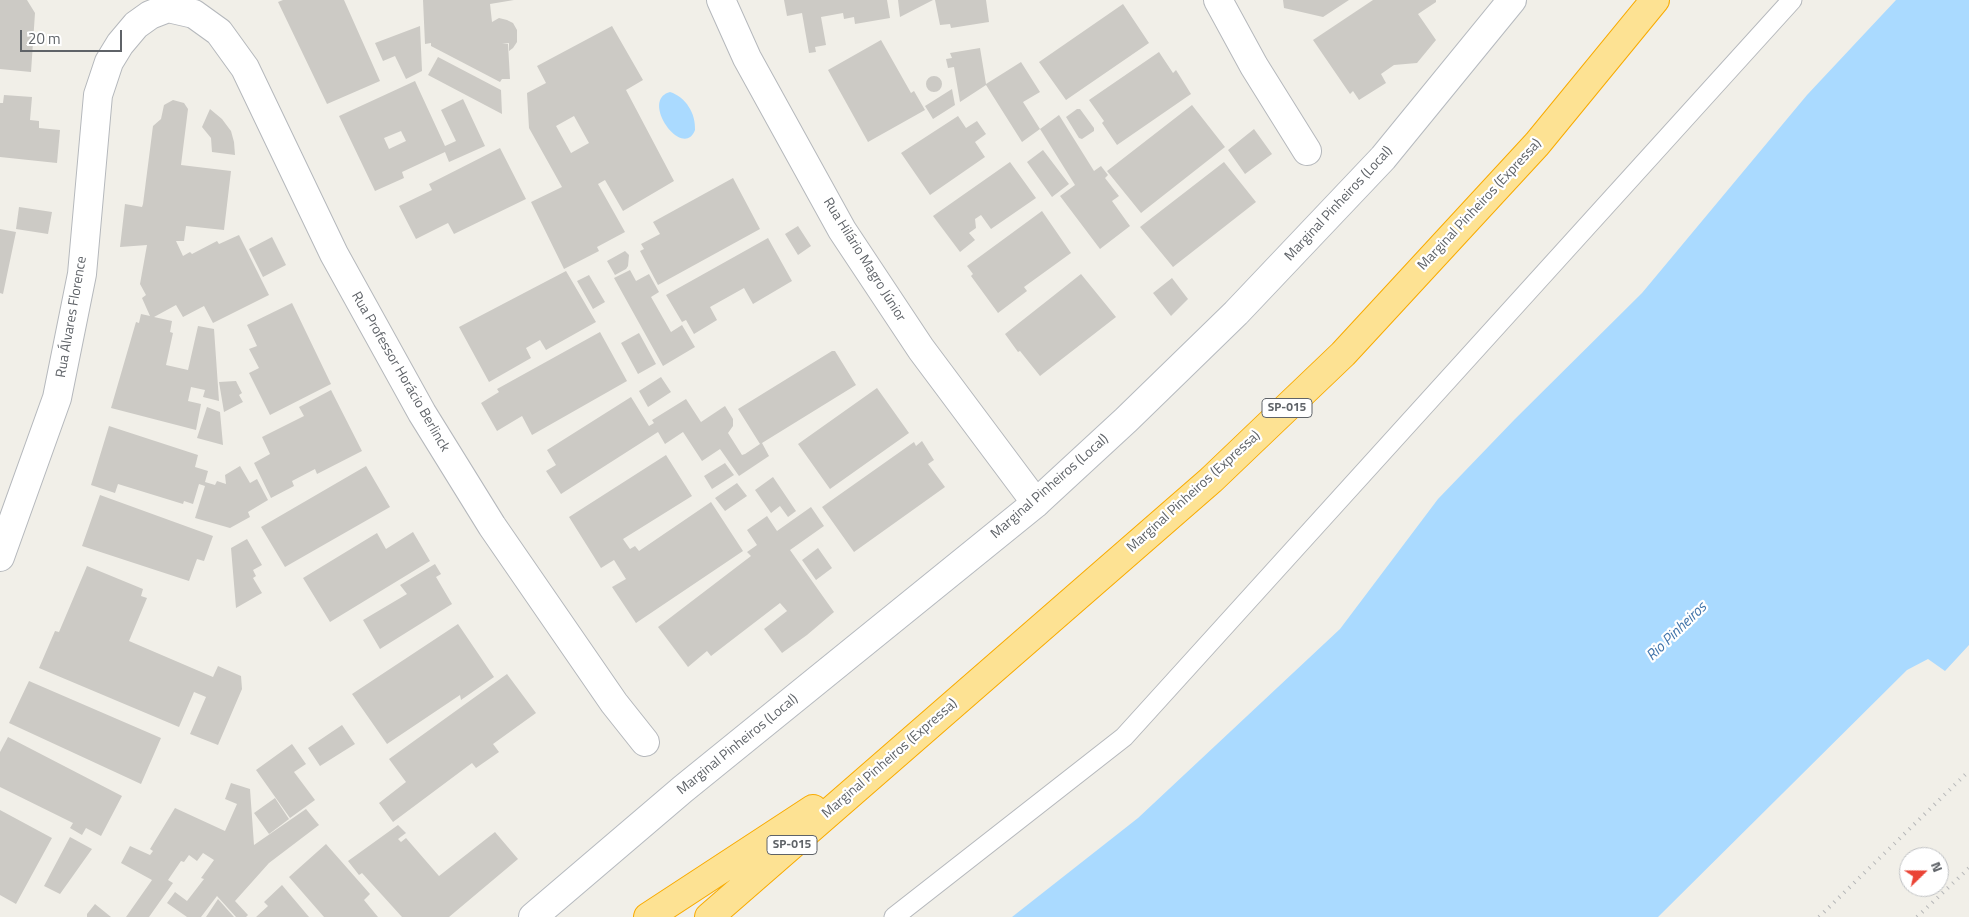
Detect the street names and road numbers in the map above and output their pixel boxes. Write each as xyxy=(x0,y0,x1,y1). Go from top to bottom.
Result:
street label: Marginal Pinheiros (Expressa) xyxy=(1415,136,1545,274)
street label: Marginal Pinheiros (Local) xyxy=(1281,143,1397,265)
street label: Rua Hilário Magro Júnior xyxy=(819,195,909,325)
street label: Rua Álvares Florence xyxy=(53,255,91,379)
street label: Rua Professor Horácio Berlinck xyxy=(347,289,453,455)
road number: SP-015 xyxy=(1262,398,1312,418)
street label: Marginal Pinheiros (Expressa) xyxy=(1124,428,1264,556)
street label: Marginal Pinheiros (Local) xyxy=(988,431,1112,543)
street label: Marginal Pinheiros (Local) xyxy=(674,691,802,799)
street label: Marginal Pinheiros (Expressa) xyxy=(819,696,961,822)
road number: SP-015 xyxy=(767,836,817,854)

